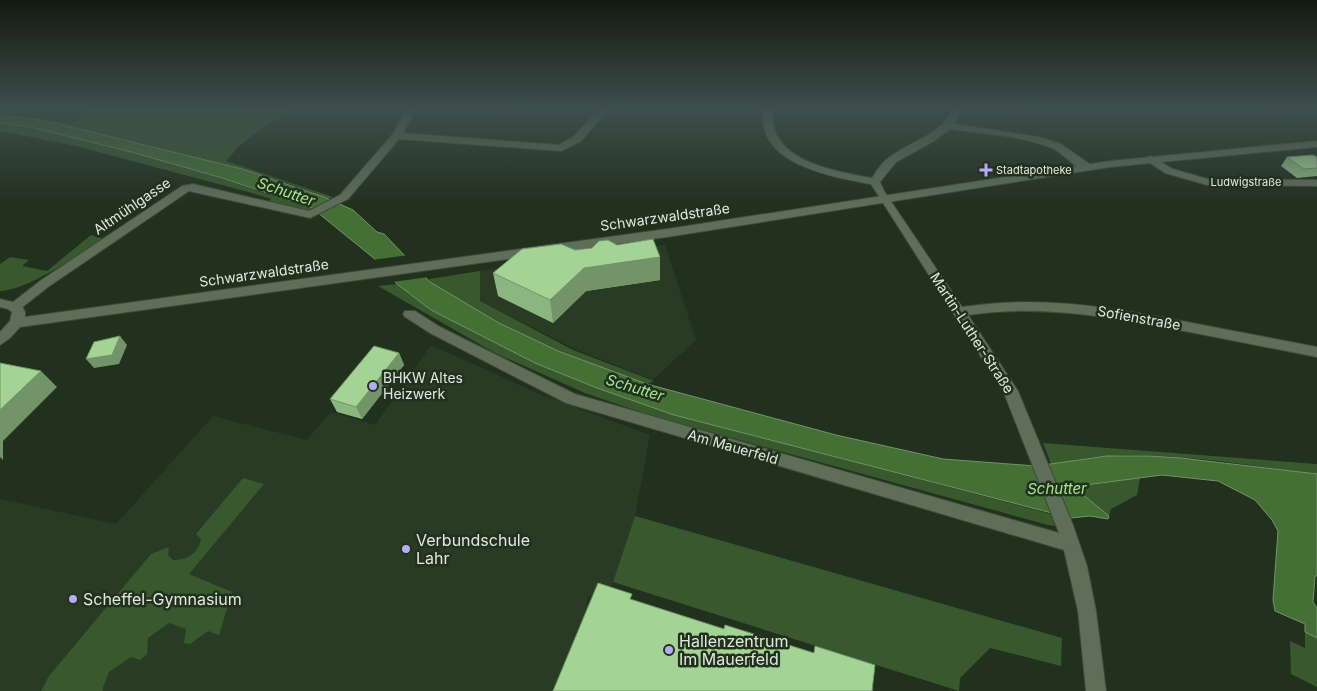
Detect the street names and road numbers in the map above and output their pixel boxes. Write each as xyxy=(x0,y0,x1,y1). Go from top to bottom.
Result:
street label: Altmühlgasse xyxy=(90,174,174,238)
street label: Ludwigstraße xyxy=(1211,175,1281,189)
street label: Schwarzwaldstraße xyxy=(599,199,731,234)
street label: Schwarzwaldstraße xyxy=(198,255,330,290)
street label: Martin-Luther-Straße xyxy=(927,269,1018,396)
street label: Sofienstraße xyxy=(1096,302,1182,333)
street label: Am Mauerfeld xyxy=(686,426,780,468)

